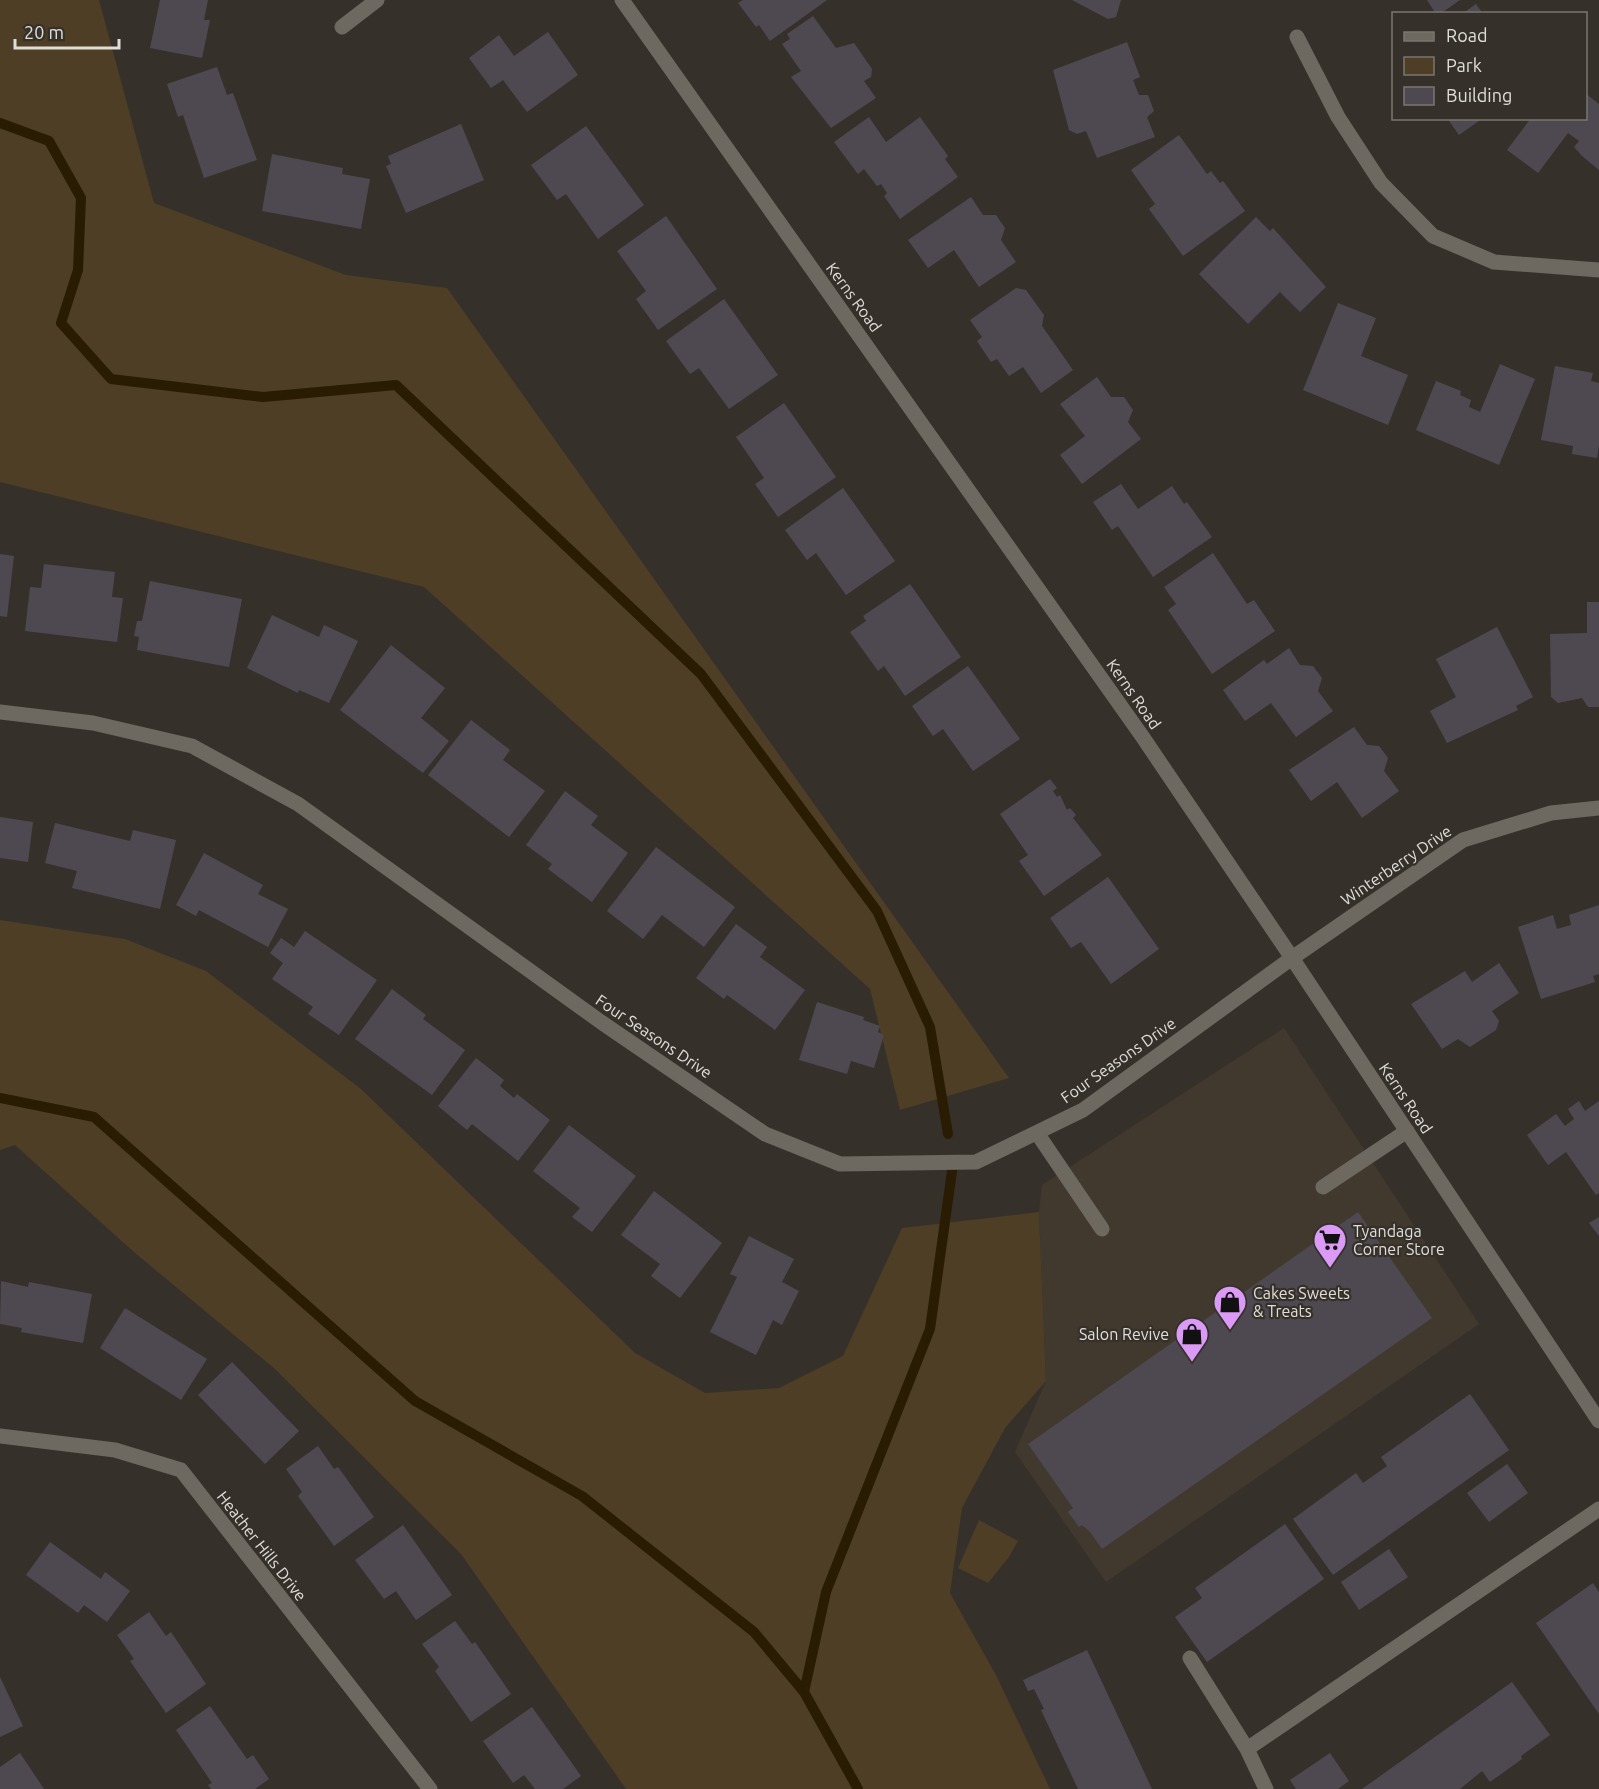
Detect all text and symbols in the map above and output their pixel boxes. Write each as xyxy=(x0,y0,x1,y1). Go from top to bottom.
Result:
scale bar xyxy=(15,12,118,50)
legend xyxy=(1392,12,1587,120)
text: 20 m xyxy=(24,22,64,42)
text: Road xyxy=(1446,25,1488,45)
text: Park xyxy=(1446,55,1482,75)
text: Building xyxy=(1446,85,1512,105)
street label: Kerns Road xyxy=(823,259,885,335)
street label: Kerns Road xyxy=(1103,656,1165,732)
street label: Winterberry Drive xyxy=(1337,821,1455,909)
street label: Four Seasons Drive xyxy=(593,991,715,1081)
street label: Four Seasons Drive xyxy=(1057,1014,1179,1106)
street label: Kerns Road xyxy=(1376,1059,1436,1137)
supermarket icon: Tyandaga Corner Store xyxy=(1312,1222,1348,1269)
place label: Tyandaga Corner Store xyxy=(1353,1222,1445,1258)
shop icon: Cakes Sweets & Treats xyxy=(1212,1284,1248,1331)
place label: Cakes Sweets & Treats xyxy=(1253,1284,1350,1320)
shop icon: Salon Revive xyxy=(1174,1316,1210,1363)
place label: Salon Revive xyxy=(1079,1325,1169,1343)
street label: Heather Hills Drive xyxy=(214,1488,310,1604)

